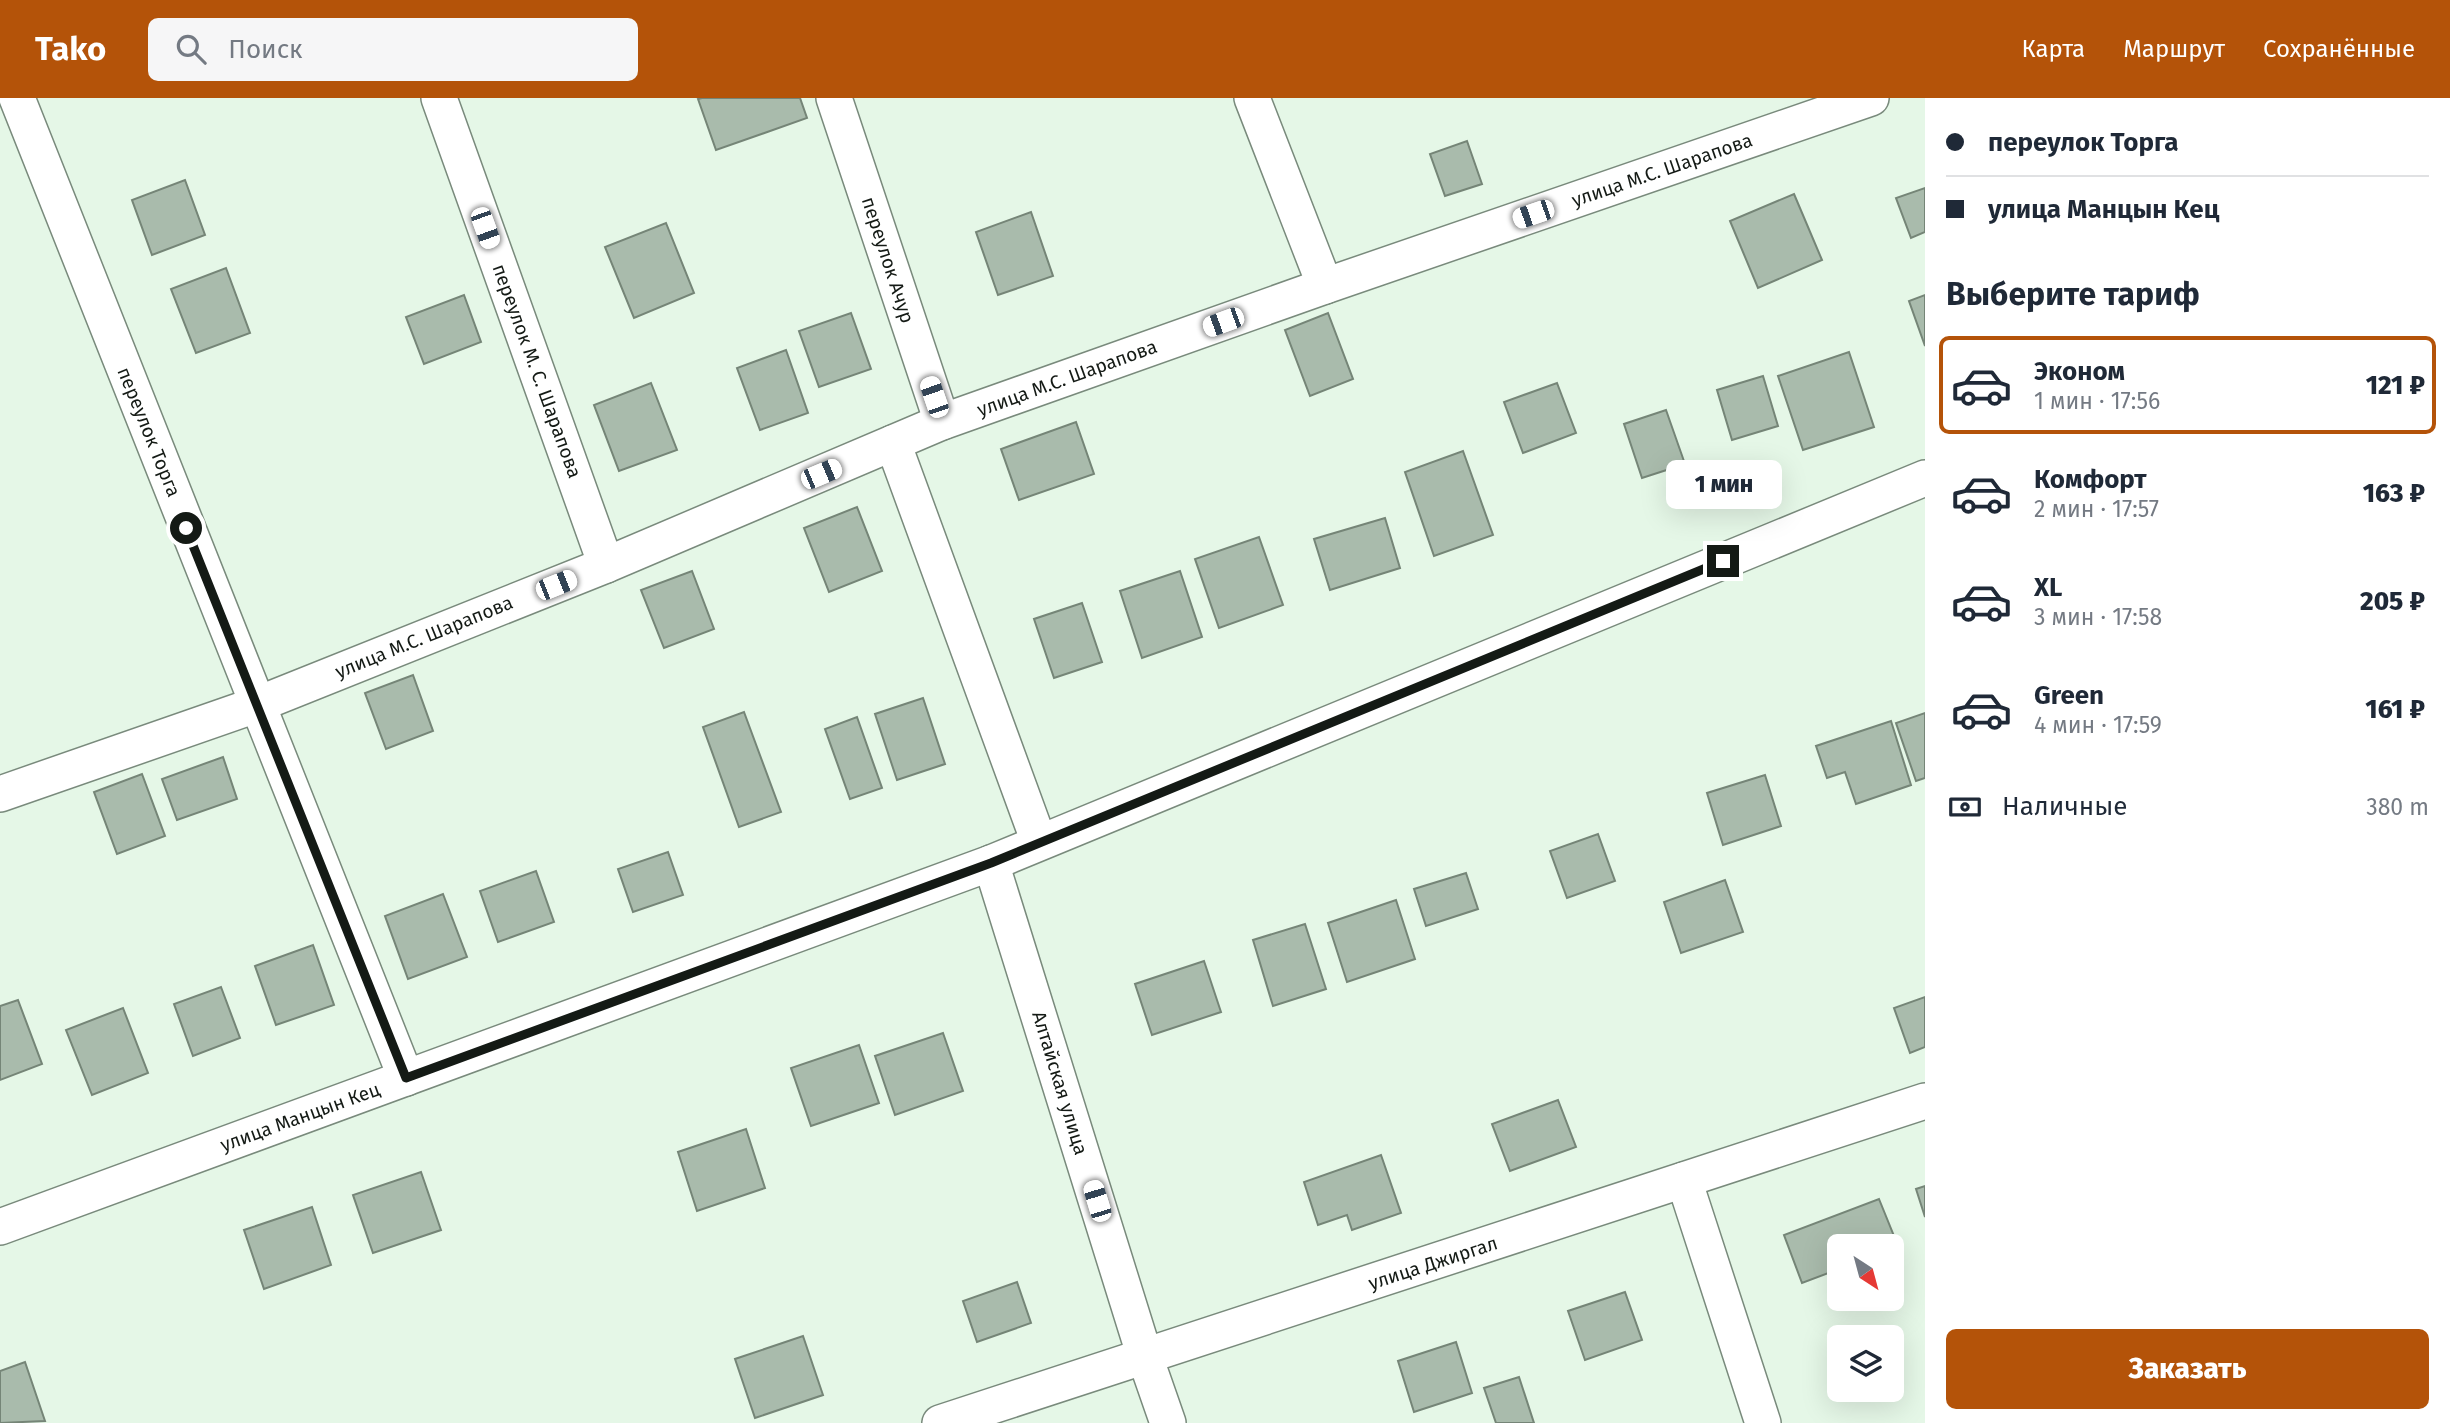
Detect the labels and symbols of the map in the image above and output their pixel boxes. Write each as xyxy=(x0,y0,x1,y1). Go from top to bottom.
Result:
street label: улица М.С. Шарапова xyxy=(1569,128,1755,212)
street label: переулок Ачур xyxy=(857,194,919,326)
car xyxy=(1510,197,1557,231)
car xyxy=(468,205,503,251)
street label: переулок М. С. Шарапова xyxy=(487,261,587,481)
car xyxy=(1200,305,1247,339)
street label: улица М.С. Шарапова xyxy=(974,335,1160,421)
street label: переулок Торга xyxy=(112,364,186,500)
car xyxy=(918,374,951,420)
car xyxy=(798,456,845,492)
callout: 1 мин xyxy=(1665,460,1781,508)
route start xyxy=(170,512,202,544)
route end xyxy=(1707,545,1739,577)
car xyxy=(533,567,580,603)
street label: улица М.С. Шарапова xyxy=(332,591,516,683)
street label: Алтайская улица xyxy=(1027,1008,1093,1158)
street label: улица Манцын Кец xyxy=(217,1077,383,1157)
car xyxy=(1081,1178,1114,1224)
street label: улица Джиргал xyxy=(1365,1231,1501,1295)
north arrow xyxy=(1827,1234,1904,1311)

